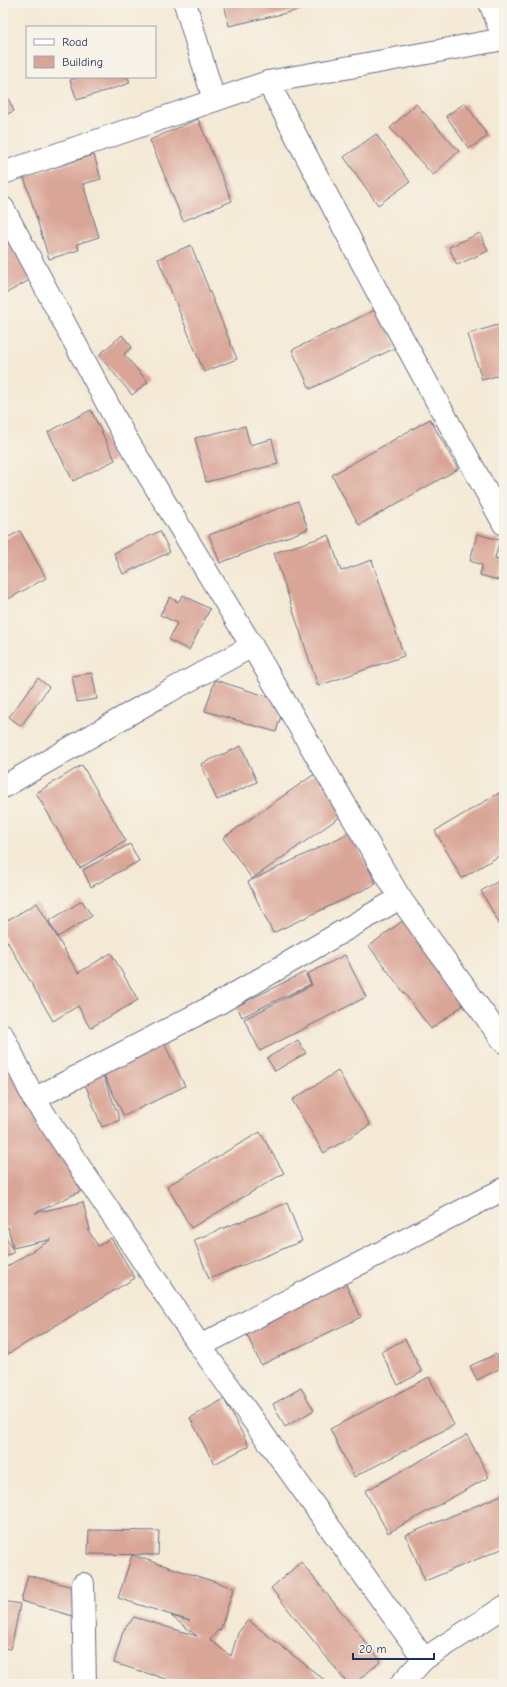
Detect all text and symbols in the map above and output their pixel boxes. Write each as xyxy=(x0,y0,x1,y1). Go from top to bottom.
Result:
legend xyxy=(26,26,156,78)
text: Road xyxy=(62,35,88,49)
text: Building xyxy=(62,55,103,69)
scale bar xyxy=(353,1635,434,1661)
text: 20 m xyxy=(359,1642,387,1656)

